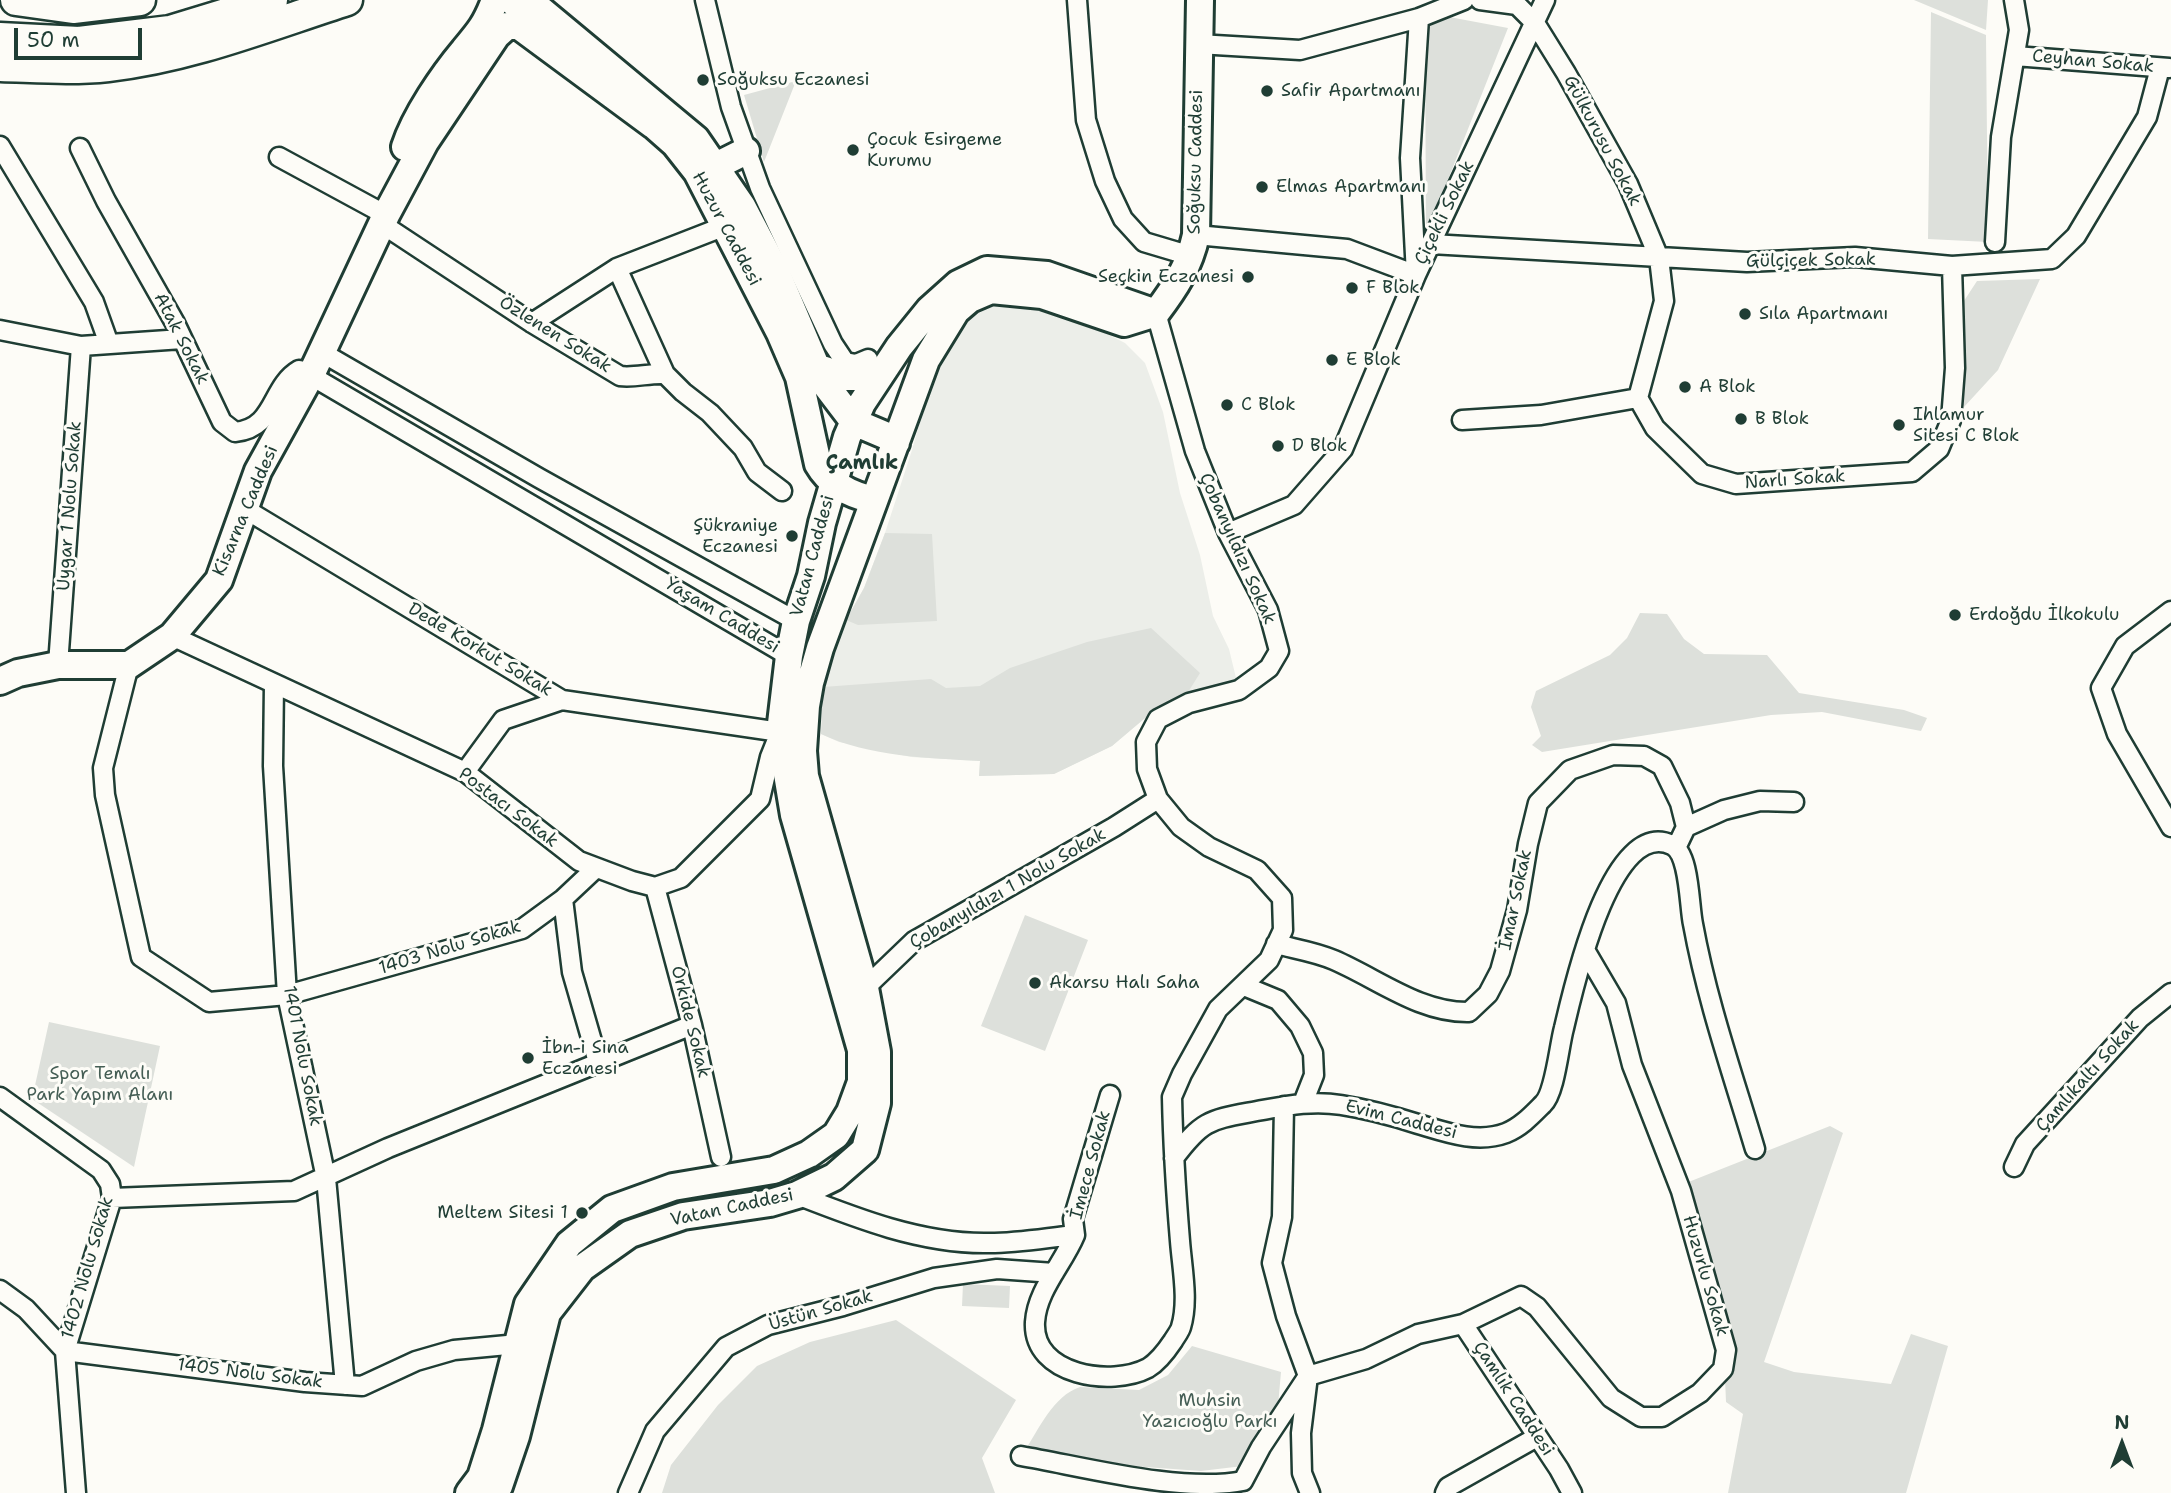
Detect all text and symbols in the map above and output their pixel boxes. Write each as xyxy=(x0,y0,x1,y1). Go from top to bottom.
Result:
scale bar xyxy=(18,14,145,58)
text: 50 m xyxy=(27,26,80,54)
street label: Ceyhan Sokak xyxy=(2031,46,2155,78)
place label: Soğuksu Eczanesi xyxy=(717,69,870,91)
marker: Soğuksu Eczanesi xyxy=(695,72,711,88)
street label: Gülkurusu Sokak xyxy=(1558,72,1646,210)
place label: Safir Apartmanı xyxy=(1281,80,1421,102)
marker: Safir Apartmanı xyxy=(1259,83,1275,99)
street label: Soğuksu Caddesi xyxy=(1184,89,1208,235)
place label: Çocuk Esirgeme Kurumu xyxy=(867,129,1002,172)
marker: Çocuk Esirgeme Kurumu xyxy=(845,142,861,158)
street label: Çiçekli Sokak xyxy=(1411,158,1479,268)
street label: Huzur Caddesi xyxy=(687,168,765,290)
place label: Elmas Apartmanı xyxy=(1276,176,1426,198)
marker: Elmas Apartmanı xyxy=(1254,179,1270,195)
street label: Gülçiçek Sokak xyxy=(1746,249,1876,273)
place label: Seçkin Eczanesi xyxy=(1098,266,1234,288)
marker: Seçkin Eczanesi xyxy=(1240,269,1256,285)
place label: F Blok xyxy=(1366,277,1420,299)
marker: F Blok xyxy=(1344,280,1360,296)
street label: Atak Sokak xyxy=(149,290,213,388)
street label: Özlenen Sokak xyxy=(495,292,615,378)
place label: Sıla Apartmanı xyxy=(1759,303,1888,325)
marker: Sıla Apartmanı xyxy=(1737,306,1753,322)
place label: E Blok xyxy=(1346,349,1401,371)
marker: E Blok xyxy=(1324,352,1340,368)
place label: A Blok xyxy=(1699,376,1756,398)
marker: A Blok xyxy=(1677,379,1693,395)
place label: C Blok xyxy=(1241,394,1295,416)
marker: C Blok xyxy=(1219,397,1235,413)
place label: Ihlamur Sitesi C Blok xyxy=(1913,404,2019,446)
place label: B Blok xyxy=(1755,408,1809,430)
marker: B Blok xyxy=(1733,411,1749,427)
marker: Ihlamur Sitesi C Blok xyxy=(1891,417,1907,433)
street label: Uygar 1 Nolu Sokak xyxy=(53,420,87,592)
place label: D Blok xyxy=(1292,435,1347,457)
marker: D Blok xyxy=(1270,438,1286,454)
street label: Kisarna Caddesi xyxy=(209,442,283,580)
district label: Çamlık xyxy=(825,451,899,477)
street label: Narlı Sokak xyxy=(1744,466,1846,494)
street label: Çobanyıldızı Sokak xyxy=(1194,470,1280,628)
street label: Vatan Caddesi xyxy=(786,493,840,619)
place label: Şükraniye Eczanesi xyxy=(693,515,778,558)
marker: Şükraniye Eczanesi xyxy=(784,528,800,544)
street label: Yaşam Caddesi xyxy=(661,573,783,659)
street label: Dede Korkut Sokak xyxy=(404,598,556,702)
place label: Erdoğdu İlkokulu xyxy=(1969,604,2119,626)
marker: Erdoğdu İlkokulu xyxy=(1947,607,1963,623)
street label: Postacı Sokak xyxy=(454,763,562,853)
street label: Çobanyıldızı 1 Nolu Sokak xyxy=(906,824,1110,954)
street label: İmar Sokak xyxy=(1495,848,1537,952)
street label: 1403 Nolu Sokak xyxy=(376,916,524,980)
street label: Orkide Sokak xyxy=(666,964,714,1080)
place label: Akarsu Halı Saha xyxy=(1049,972,1199,994)
marker: Akarsu Halı Saha xyxy=(1027,975,1043,991)
street label: 1401 Nolu Sokak xyxy=(278,984,326,1128)
street label: Çamlıkaltı Sokak xyxy=(2032,1015,2144,1137)
place label: İbn-i Sina Eczanesi xyxy=(542,1037,629,1080)
marker: İbn-i Sina Eczanesi xyxy=(520,1050,536,1066)
park label: Spor Temalı Park Yapım Alanı xyxy=(27,1063,173,1106)
street label: Evim Caddesi xyxy=(1343,1096,1459,1144)
street label: İmece Sokak xyxy=(1066,1108,1116,1222)
street label: Vatan Caddesi xyxy=(668,1184,796,1232)
street label: 1402 Nolu Sokak xyxy=(57,1194,119,1342)
place label: Meltem Sitesi 1 xyxy=(437,1202,568,1224)
marker: Meltem Sitesi 1 xyxy=(574,1205,590,1221)
street label: Huzurlu Sokak xyxy=(1677,1213,1733,1339)
street label: Üstün Sokak xyxy=(767,1286,875,1336)
street label: Çamlık Caddesi xyxy=(1468,1338,1558,1460)
street label: 1405 Nolu Sokak xyxy=(176,1354,324,1394)
park label: Muhsin Yazıcıoğlu Parkı xyxy=(1142,1390,1278,1432)
north arrow xyxy=(2087,1409,2157,1479)
text: N xyxy=(2114,1410,2130,1435)

